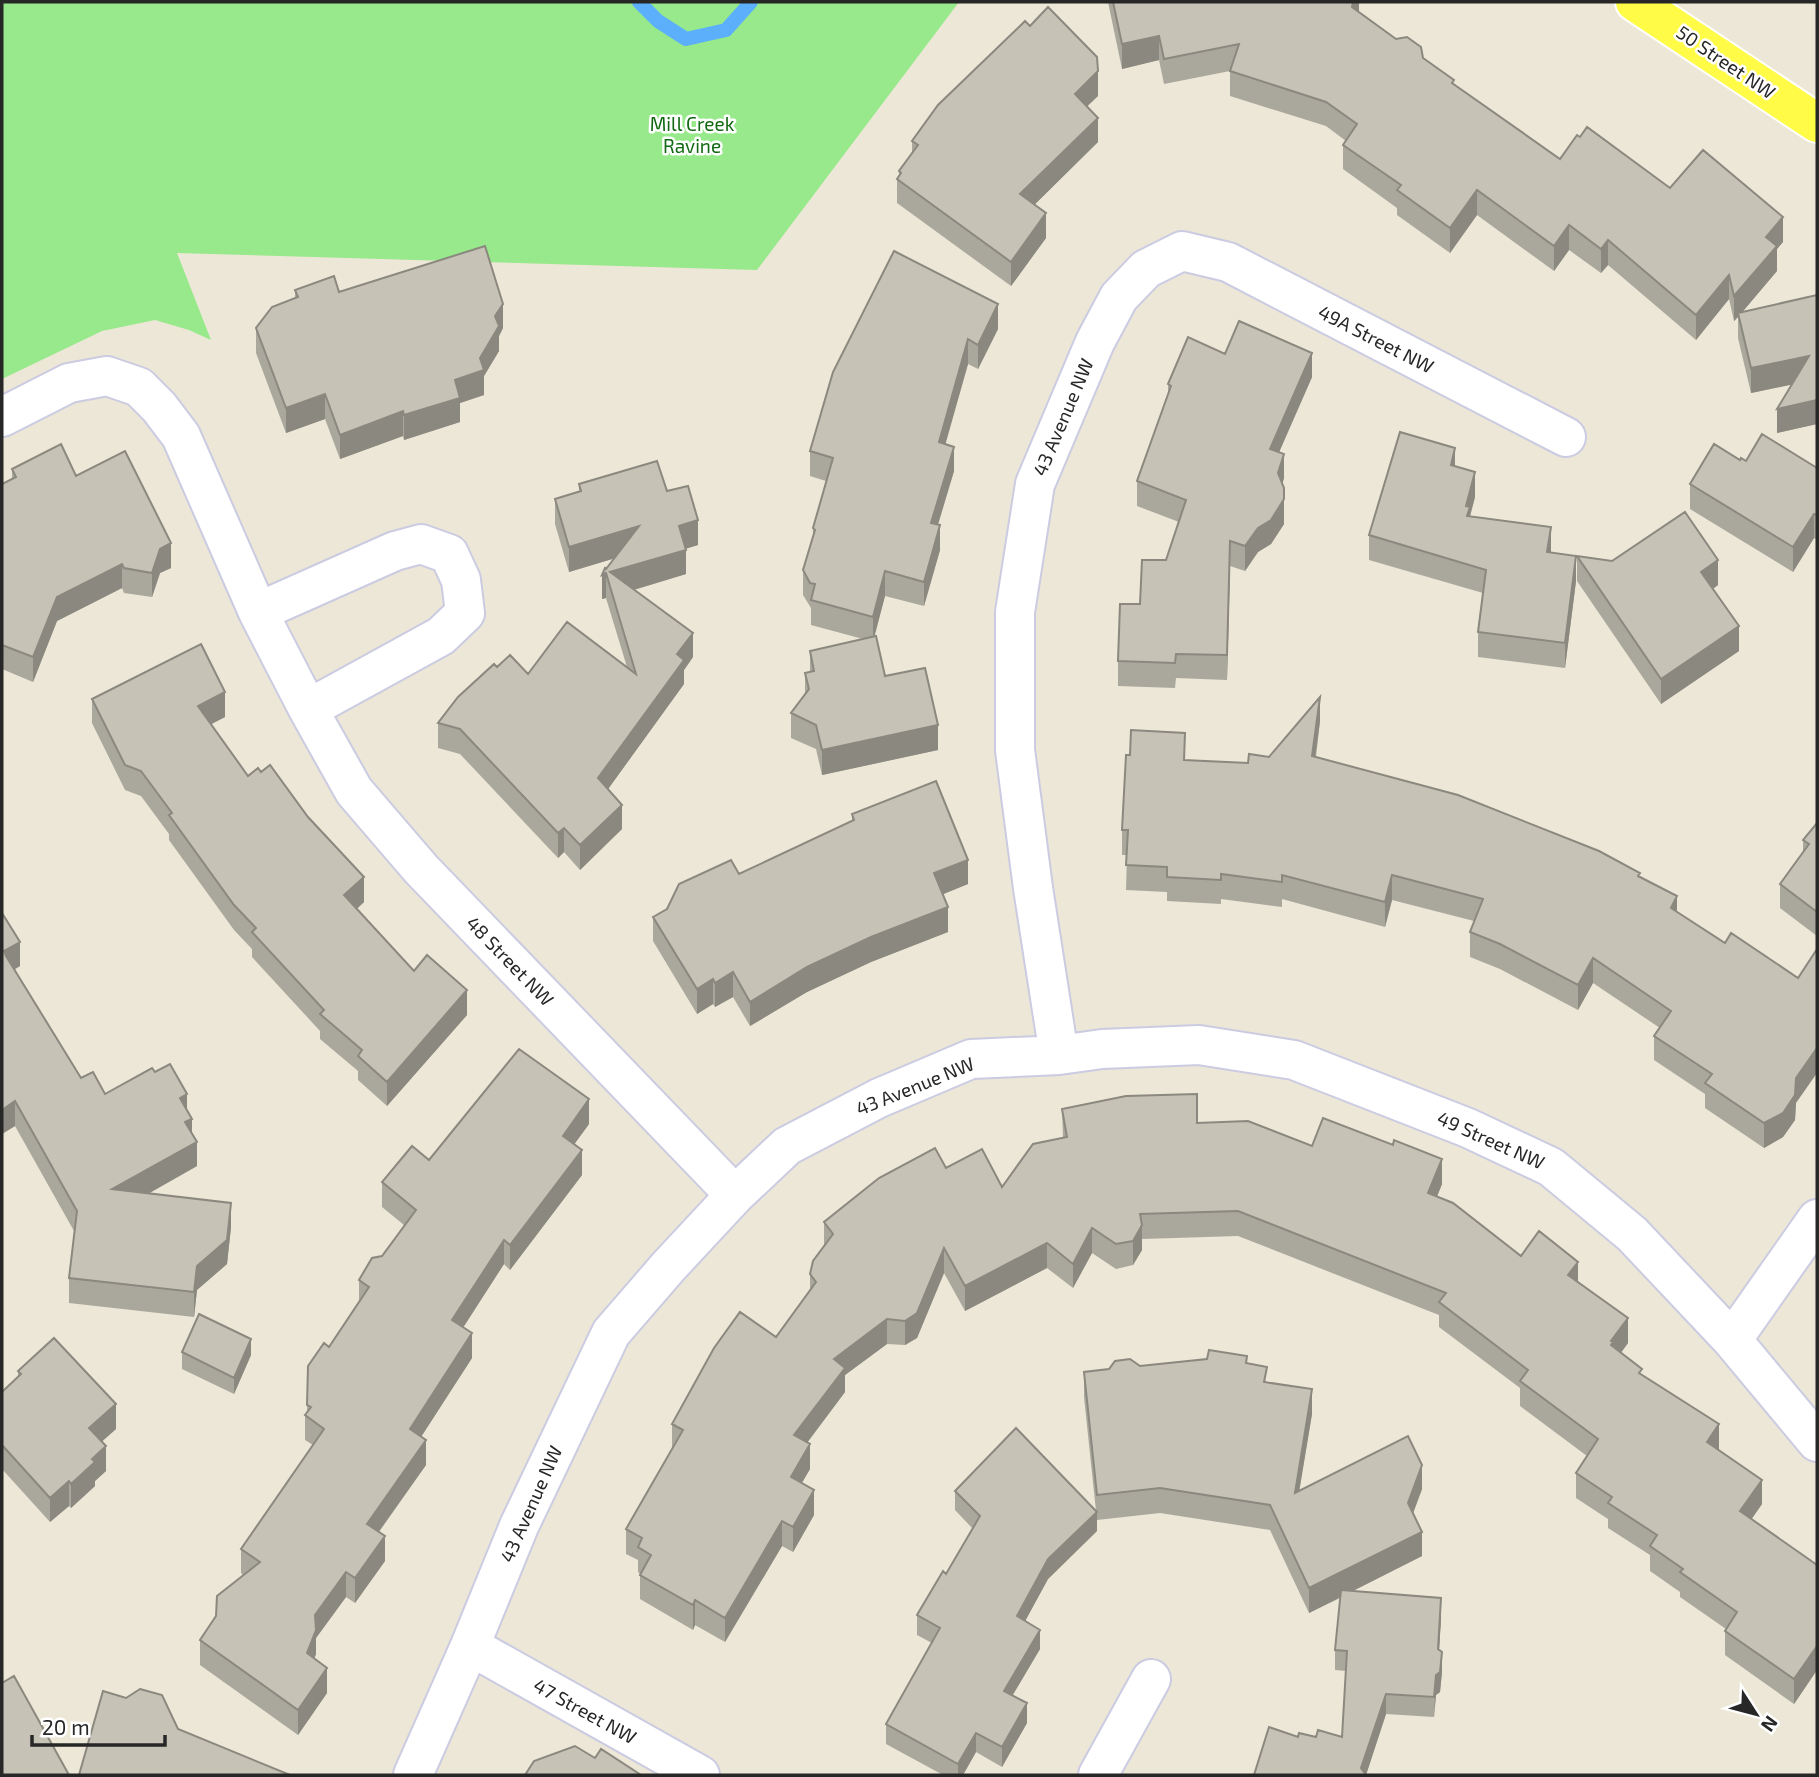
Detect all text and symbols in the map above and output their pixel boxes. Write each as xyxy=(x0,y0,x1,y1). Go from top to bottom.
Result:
street label: 50 Street NW xyxy=(1672,20,1780,103)
park label: Mill Creek Ravine xyxy=(650,112,735,157)
street label: 49A Street NW xyxy=(1315,300,1438,378)
street label: 43 Avenue NW xyxy=(1027,355,1098,479)
street label: 48 Street NW xyxy=(462,911,559,1010)
street label: 43 Avenue NW xyxy=(852,1051,977,1120)
street label: 49 Street NW xyxy=(1434,1106,1549,1173)
street label: 43 Avenue NW xyxy=(495,1442,567,1566)
street label: 47 Street NW xyxy=(530,1673,641,1748)
north arrow xyxy=(1721,1679,1791,1749)
scale bar xyxy=(32,1704,164,1748)
text: N xyxy=(1757,1712,1783,1737)
text: 20 m xyxy=(42,1714,90,1739)

